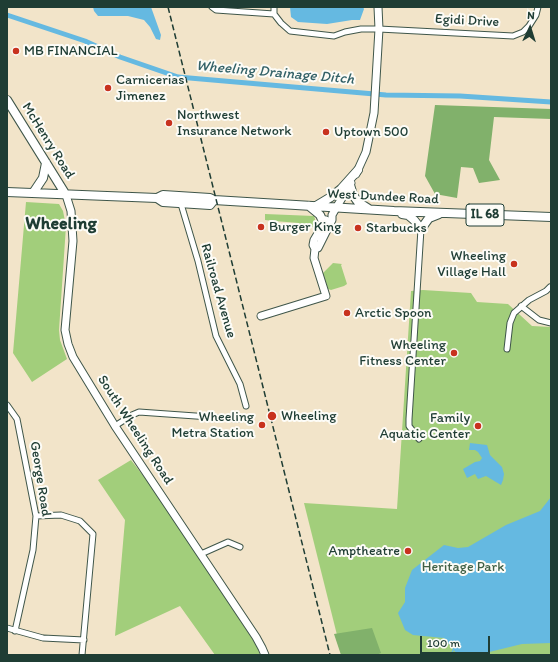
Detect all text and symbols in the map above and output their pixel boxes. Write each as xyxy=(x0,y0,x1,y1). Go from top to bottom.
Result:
north arrow xyxy=(510,8,550,48)
text: N xyxy=(527,9,535,22)
street label: Egidi Drive xyxy=(434,11,500,31)
place label: MB FINANCIAL xyxy=(24,43,118,59)
marker: MB FINANCIAL xyxy=(11,46,21,56)
water label: Wheeling Drainage Ditch xyxy=(195,57,355,89)
place label: Carnicerias Jimenez xyxy=(116,72,184,104)
marker: Carnicerias Jimenez xyxy=(103,83,113,93)
street label: McHenry Road xyxy=(18,100,78,182)
place label: Northwest Insurance Network xyxy=(177,107,292,140)
marker: Northwest Insurance Network xyxy=(164,118,174,128)
place label: Uptown 500 xyxy=(334,124,408,140)
marker: Uptown 500 xyxy=(321,127,331,137)
street label: West Dundee Road xyxy=(327,186,439,208)
road number: IL 68 xyxy=(466,204,504,226)
district label: Wheeling xyxy=(25,213,97,235)
place label: Burger King xyxy=(269,219,341,235)
place label: Starbucks xyxy=(366,220,427,236)
marker: Burger King xyxy=(256,222,266,232)
marker: Starbucks xyxy=(353,223,363,233)
street label: Railroad Avenue xyxy=(196,242,240,340)
place label: Wheeling Village Hall xyxy=(437,248,506,280)
marker: Wheeling Village Hall xyxy=(509,259,519,269)
place label: Arctic Spoon xyxy=(355,305,431,321)
marker: Arctic Spoon xyxy=(342,308,352,318)
place label: Wheeling Fitness Center xyxy=(359,337,446,370)
marker: Wheeling Fitness Center xyxy=(449,348,459,358)
street label: South Wheeling Road xyxy=(93,372,177,488)
place label: Wheeling xyxy=(281,408,336,424)
place label: Wheeling Metra Station xyxy=(171,409,254,442)
marker: Wheeling xyxy=(266,410,278,422)
place label: Family Aquatic Center xyxy=(380,410,470,442)
marker: Wheeling Metra Station xyxy=(257,420,267,430)
marker: Family Aquatic Center xyxy=(473,421,483,431)
street label: George Road xyxy=(26,440,54,518)
place label: Amptheatre xyxy=(328,543,400,559)
marker: Amptheatre xyxy=(403,546,413,556)
park label: Heritage Park xyxy=(422,559,504,575)
scale bar xyxy=(422,628,492,654)
text: 100 m xyxy=(427,636,460,650)

